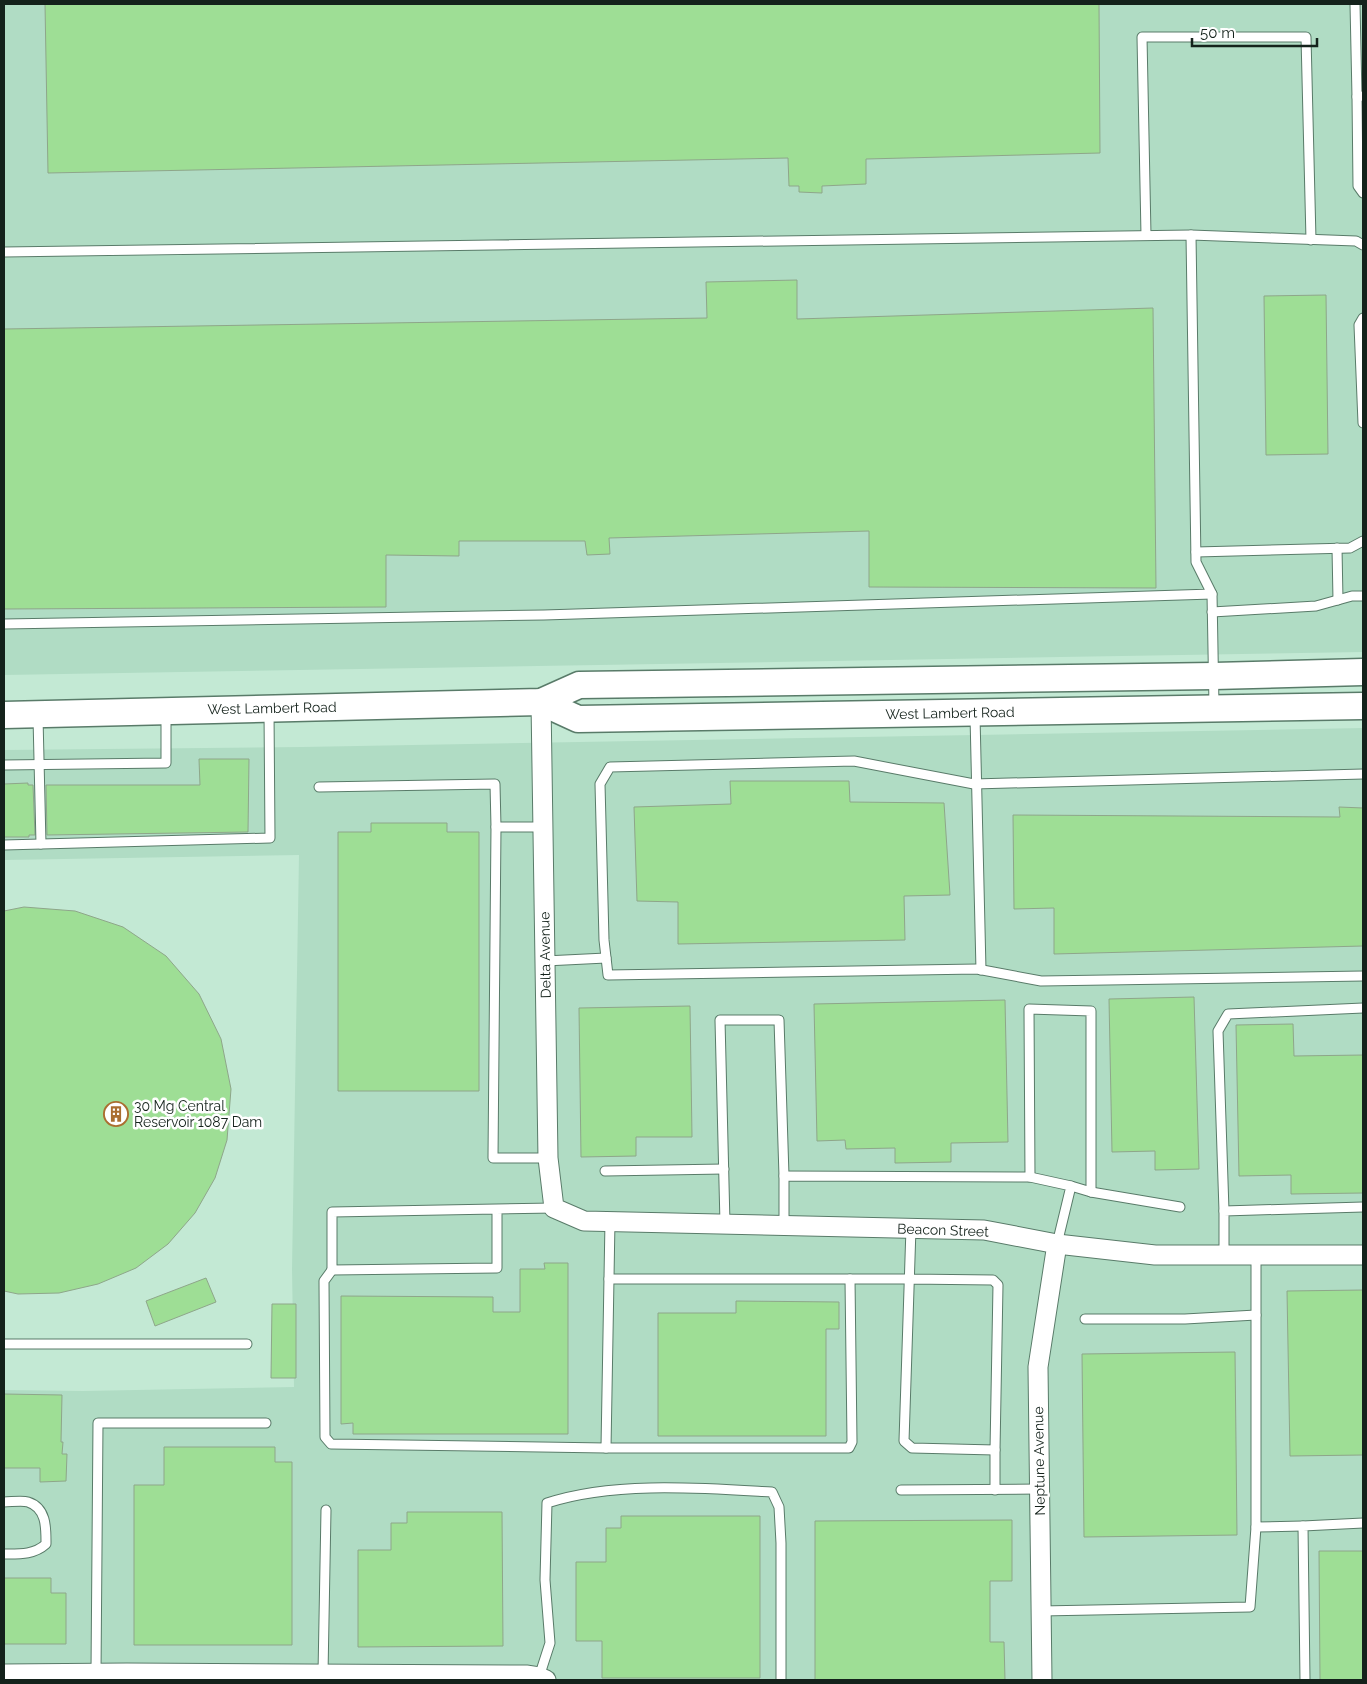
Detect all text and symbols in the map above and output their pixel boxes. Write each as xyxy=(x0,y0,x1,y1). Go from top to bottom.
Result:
scale bar xyxy=(1192,15,1317,47)
text: 50 m xyxy=(1200,24,1235,42)
street label: West Lambert Road xyxy=(207,699,337,717)
street label: West Lambert Road xyxy=(885,704,1015,722)
street label: Delta Avenue xyxy=(536,912,554,998)
place label: 30 Mg Central Reservoir 1087 Dam xyxy=(134,1098,262,1130)
building icon: 30 Mg Central Reservoir 1087 Dam xyxy=(103,1101,129,1127)
street label: Beacon Street xyxy=(897,1220,989,1240)
street label: Neptune Avenue xyxy=(1030,1406,1048,1516)

